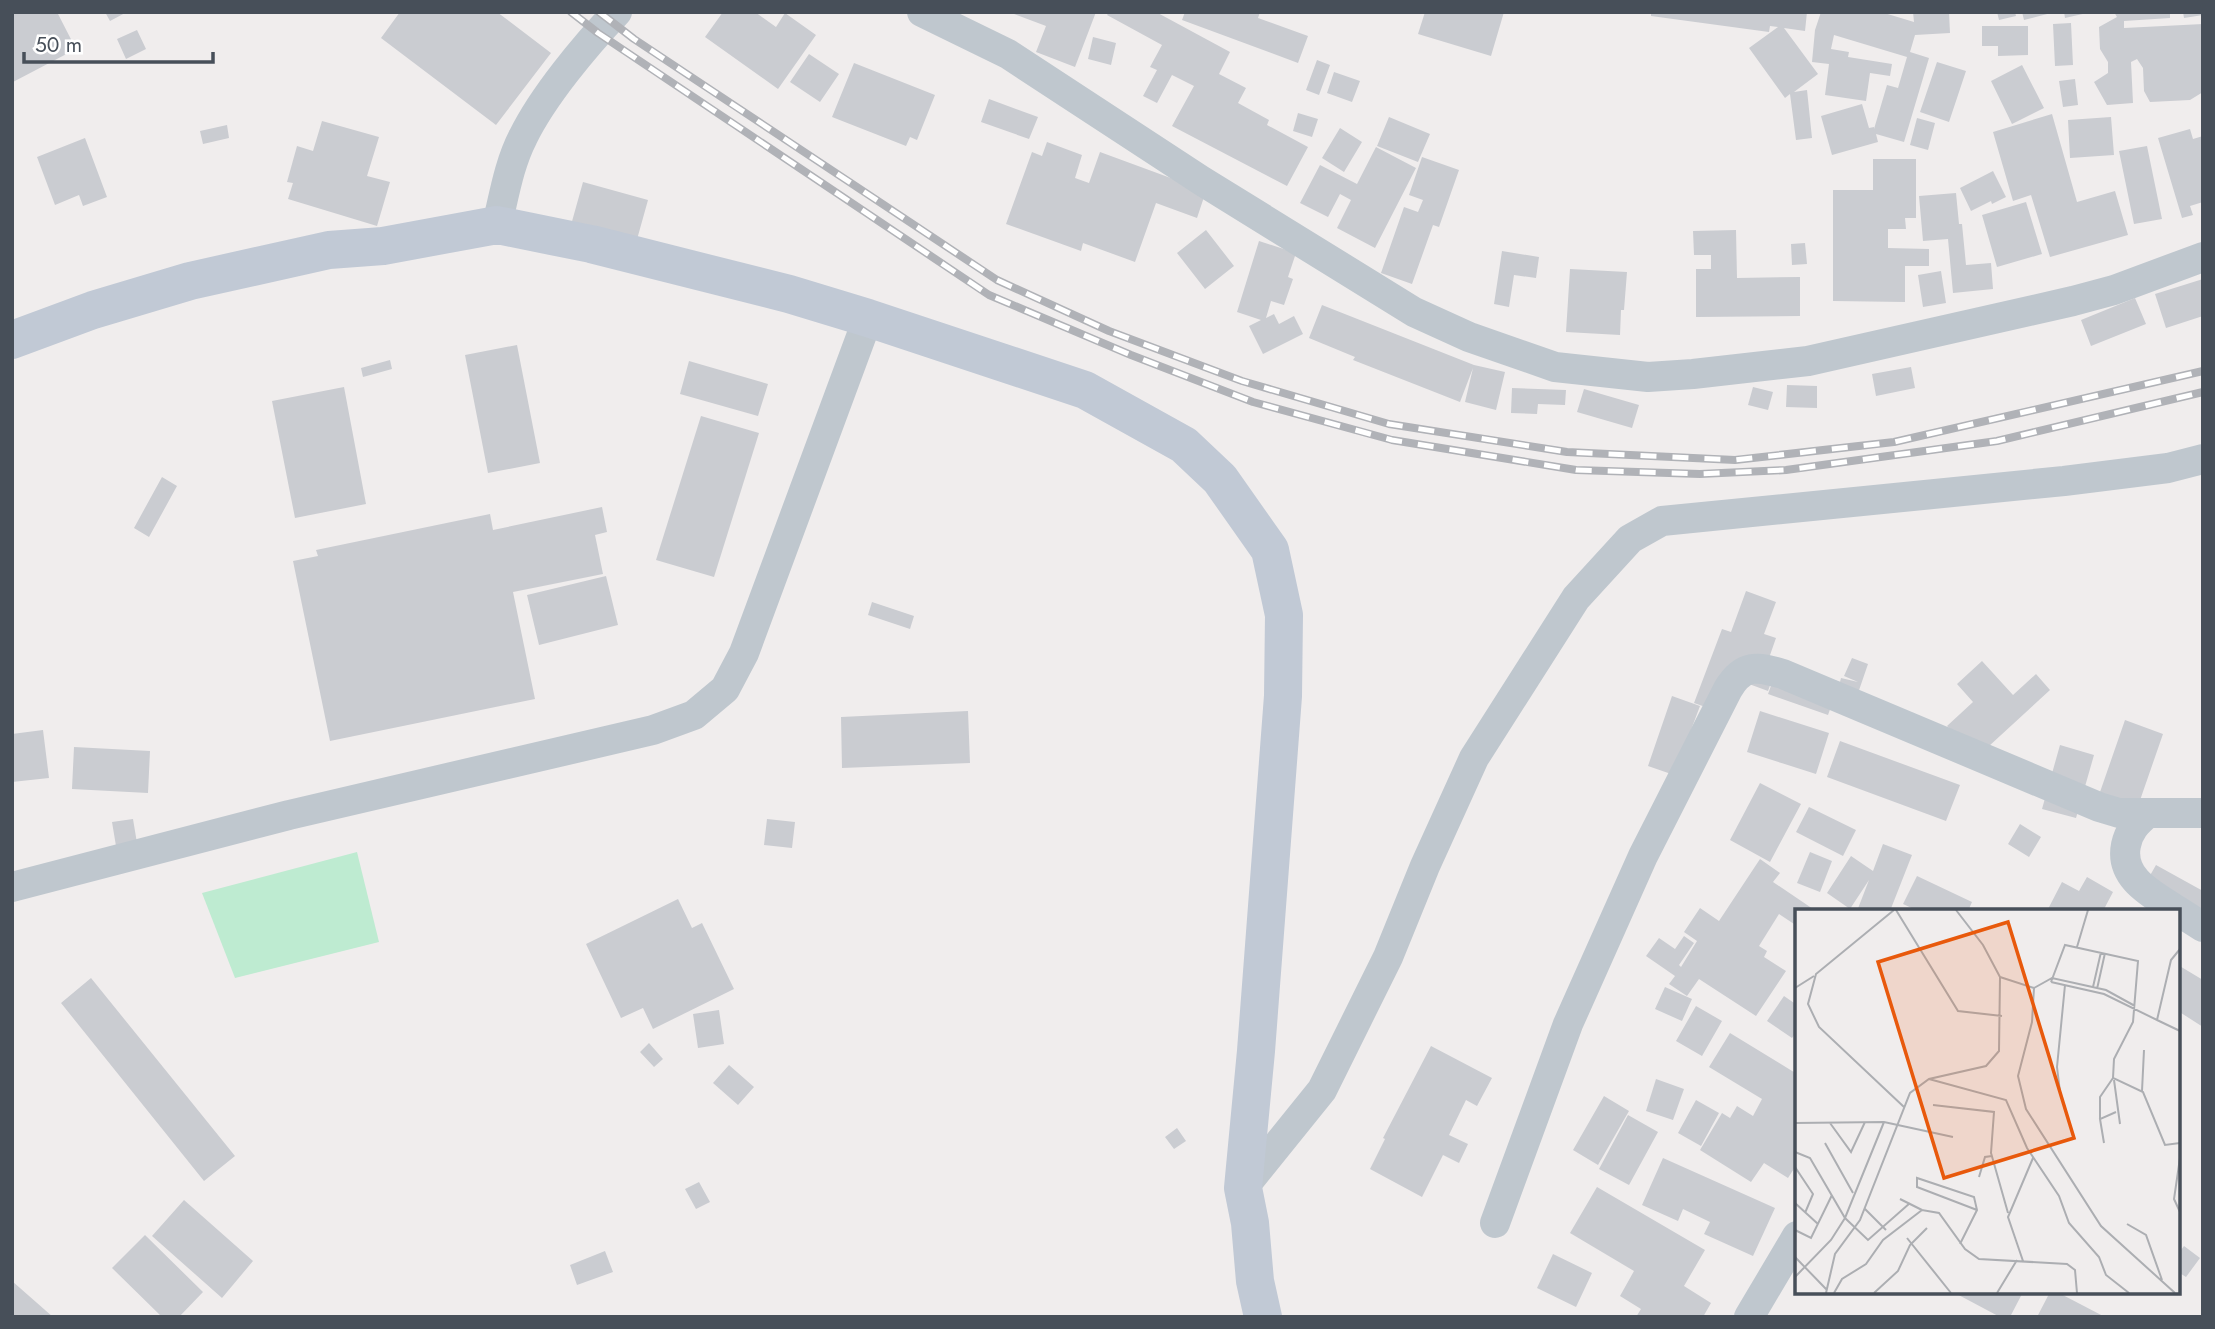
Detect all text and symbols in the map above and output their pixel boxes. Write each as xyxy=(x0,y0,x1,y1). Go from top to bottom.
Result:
scale bar xyxy=(24,21,214,65)
text: 50 m xyxy=(35,30,82,60)
inset map xyxy=(1795,909,2180,1294)

